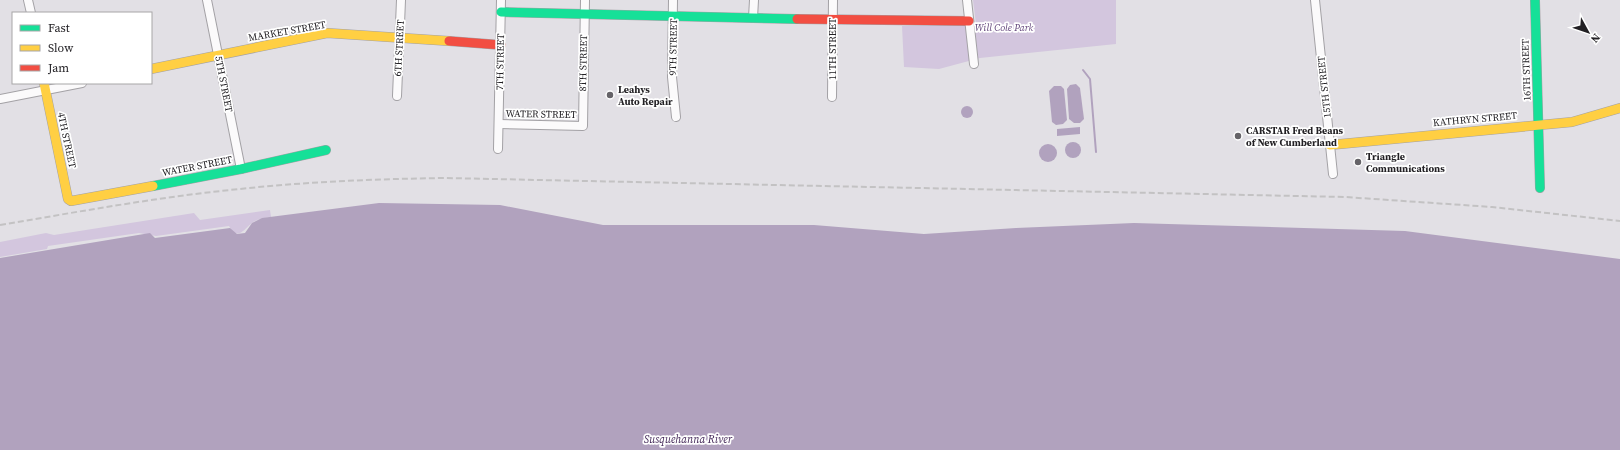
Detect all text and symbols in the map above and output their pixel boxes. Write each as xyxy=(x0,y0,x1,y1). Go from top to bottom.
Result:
legend xyxy=(12,12,152,84)
north arrow xyxy=(1568,12,1608,52)
street label: MARKET STREET xyxy=(247,18,327,44)
street label: 9TH STREET xyxy=(666,18,680,76)
street label: 11TH STREET xyxy=(826,18,839,80)
street label: 6TH STREET xyxy=(391,19,407,77)
text: Fast xyxy=(48,20,70,36)
park label: Will Cole Park xyxy=(975,21,1034,34)
text: N xyxy=(1587,30,1604,46)
street label: 7TH STREET xyxy=(493,33,507,91)
street label: 8TH STREET xyxy=(576,34,590,92)
street label: 16TH STREET xyxy=(1518,39,1534,101)
text: Slow xyxy=(48,40,74,56)
street label: 5TH STREET xyxy=(212,55,236,113)
street label: 15TH STREET xyxy=(1314,56,1334,118)
text: Jam xyxy=(47,60,69,76)
place label: Leahys Auto Repair xyxy=(618,83,673,108)
marker: Leahys Auto Repair xyxy=(605,90,615,100)
street label: WATER STREET xyxy=(505,107,577,121)
street label: KATHRYN STREET xyxy=(1432,109,1518,129)
street label: 4TH STREET xyxy=(55,111,79,169)
place label: CARSTAR Fred Beans of New Cumberland xyxy=(1246,124,1344,149)
marker: CARSTAR Fred Beans of New Cumberland xyxy=(1233,131,1243,141)
place label: Triangle Communications xyxy=(1366,150,1445,175)
street label: WATER STREET xyxy=(161,153,233,179)
marker: Triangle Communications xyxy=(1353,157,1363,167)
water label: Susquehanna River xyxy=(644,432,733,447)

